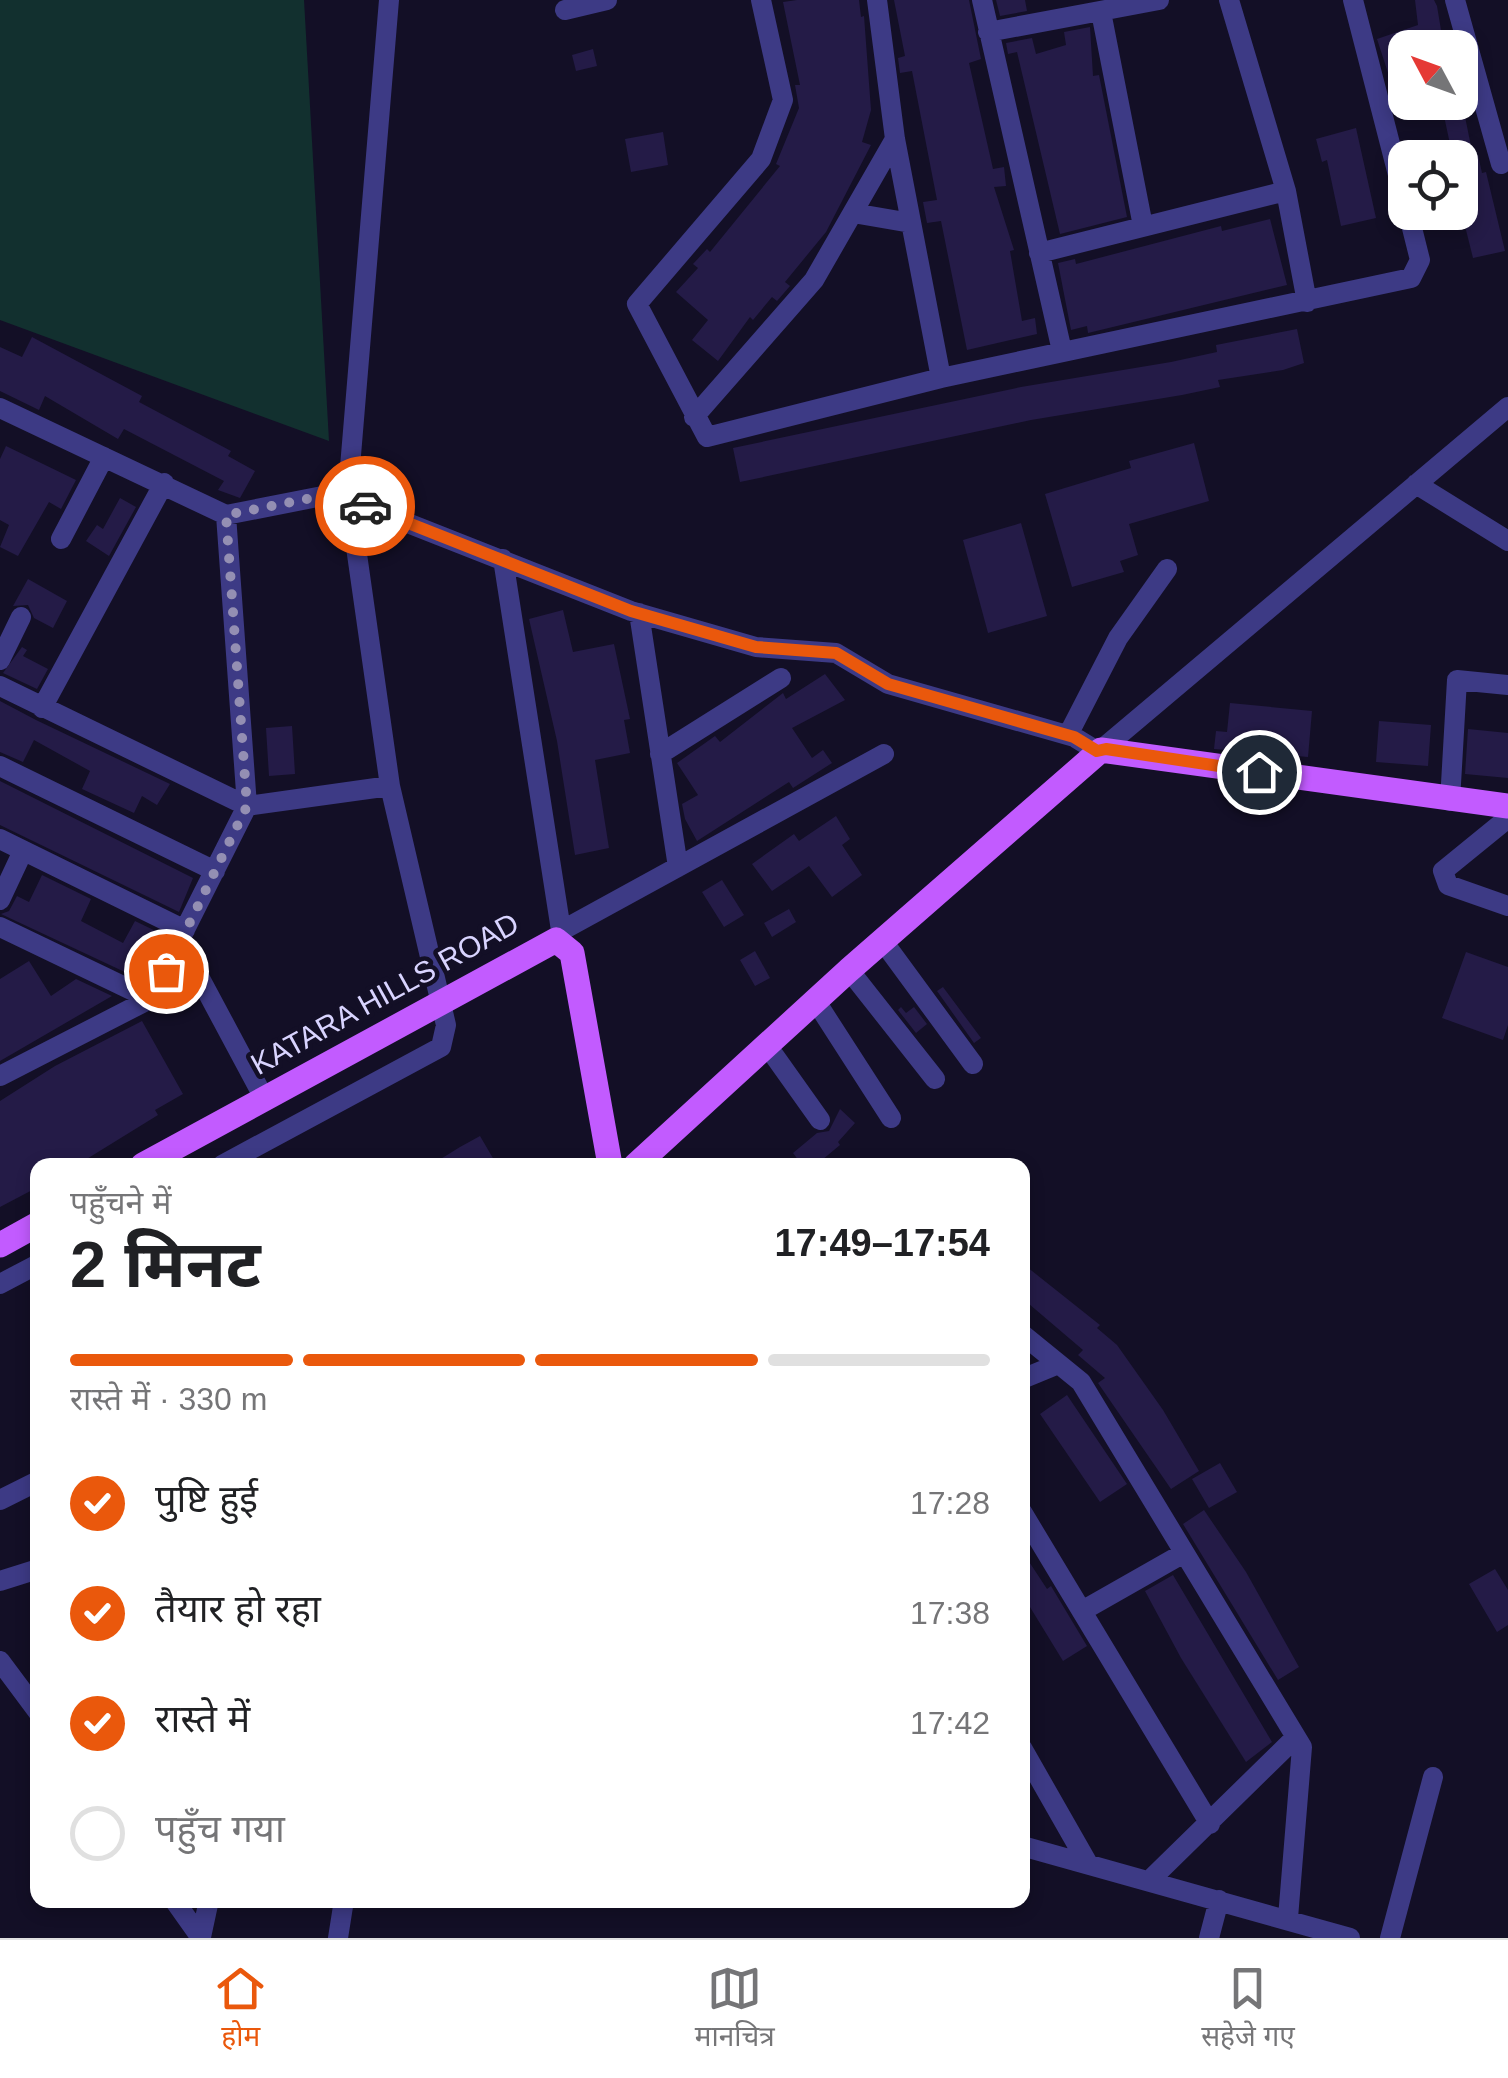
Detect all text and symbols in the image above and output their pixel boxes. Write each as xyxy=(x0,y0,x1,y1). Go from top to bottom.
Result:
north arrow xyxy=(1388,30,1478,120)
map controls xyxy=(1388,30,1478,230)
button: locate xyxy=(1388,140,1478,230)
courier xyxy=(315,456,415,556)
icon: car xyxy=(338,479,393,534)
pin xyxy=(1217,730,1302,815)
icon: home xyxy=(1232,745,1287,800)
street label: KATARA HILLS ROAD xyxy=(245,906,524,1081)
pin xyxy=(124,929,209,1014)
icon: bag xyxy=(139,944,194,999)
text: पहुँचने में xyxy=(70,1185,171,1221)
text: 17:49–17:54 xyxy=(774,1222,990,1264)
text: 2 मिनट xyxy=(70,1228,261,1301)
text: रास्ते में · 330 m xyxy=(70,1381,267,1417)
icon: check xyxy=(70,1476,125,1531)
text: पुष्टि हुई xyxy=(155,1478,258,1520)
text: 17:28 xyxy=(910,1485,990,1521)
icon: check xyxy=(70,1586,125,1641)
text: तैयार हो रहा xyxy=(155,1588,321,1630)
text: 17:38 xyxy=(910,1595,990,1631)
icon: check xyxy=(70,1696,125,1751)
text: रास्ते में xyxy=(155,1698,250,1740)
text: 17:42 xyxy=(910,1705,990,1741)
text: पहुँच गया xyxy=(155,1808,285,1850)
tab: होम xyxy=(213,1961,268,2057)
tab: मानचित्र xyxy=(695,1961,775,2057)
tab: सहेजे गए xyxy=(1201,1961,1295,2057)

